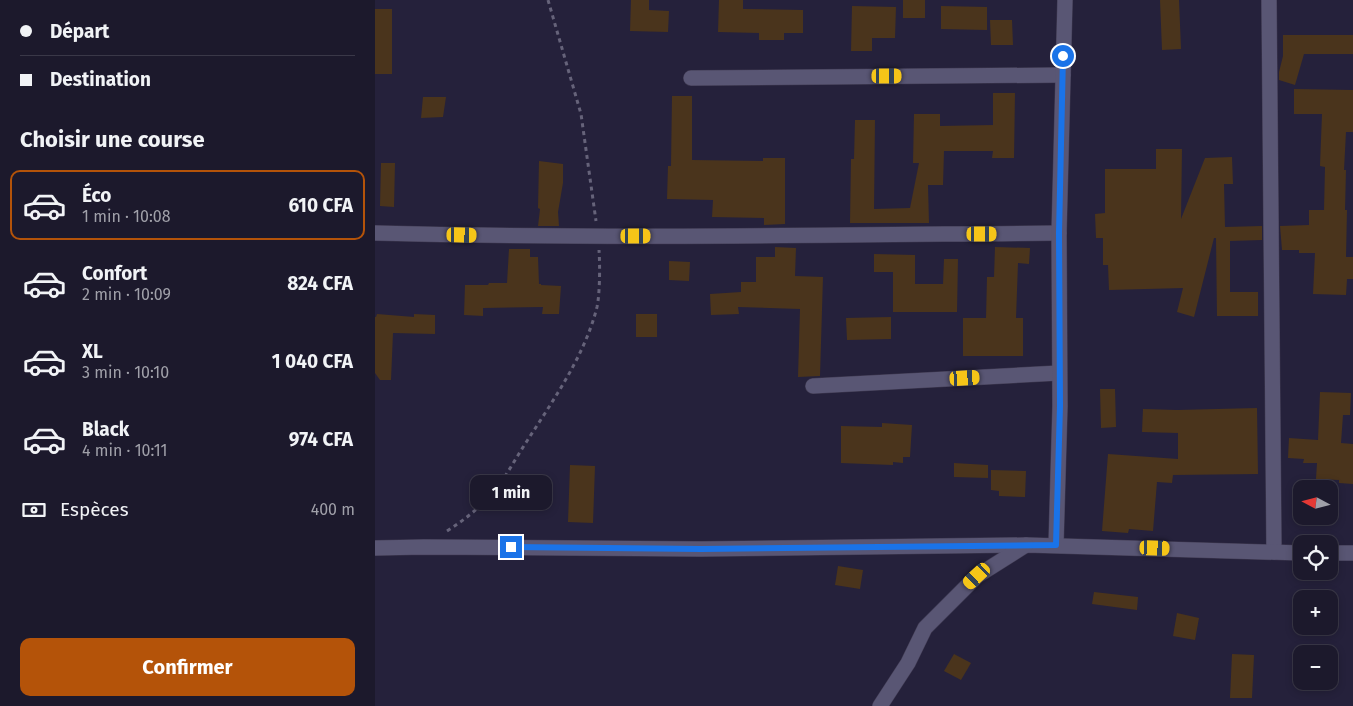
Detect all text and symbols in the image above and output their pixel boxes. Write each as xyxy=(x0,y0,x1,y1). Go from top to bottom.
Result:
text: Départ xyxy=(50,20,109,43)
route start xyxy=(1052,45,1074,67)
text: Destination xyxy=(50,68,151,91)
car xyxy=(872,69,902,84)
text: Choisir une course xyxy=(20,126,205,153)
icon: car xyxy=(22,183,67,228)
text: Éco xyxy=(82,184,111,207)
text: 610 CFA xyxy=(288,194,353,217)
text: 1 min · 10:08 xyxy=(82,207,171,226)
car xyxy=(446,227,477,243)
car xyxy=(967,227,997,242)
car xyxy=(621,229,651,244)
icon: car xyxy=(22,261,67,306)
text: Confort xyxy=(82,262,147,285)
text: 824 CFA xyxy=(287,272,353,295)
text: 2 min · 10:09 xyxy=(82,285,171,304)
icon: car xyxy=(22,339,67,384)
text: XL xyxy=(82,340,103,363)
text: 1 040 CFA xyxy=(272,350,353,373)
text: 3 min · 10:10 xyxy=(82,363,169,382)
car xyxy=(949,370,980,386)
icon: car xyxy=(22,417,67,462)
text: Black xyxy=(82,418,129,441)
text: 974 CFA xyxy=(289,428,353,451)
text: 4 min · 10:11 xyxy=(82,441,167,460)
callout: 1 min xyxy=(470,474,552,510)
north arrow xyxy=(1293,480,1337,525)
map controls xyxy=(1293,480,1338,690)
text: 1 min xyxy=(492,483,530,502)
icon: cash xyxy=(20,496,48,524)
text: Espèces xyxy=(60,498,129,521)
text: 400 m xyxy=(311,500,355,519)
button: locate xyxy=(1293,535,1338,580)
route end xyxy=(500,536,522,558)
car xyxy=(1139,540,1170,556)
car xyxy=(960,560,993,592)
button: + xyxy=(1293,590,1338,635)
button: Confirmer xyxy=(20,638,355,696)
button: − xyxy=(1293,645,1338,690)

